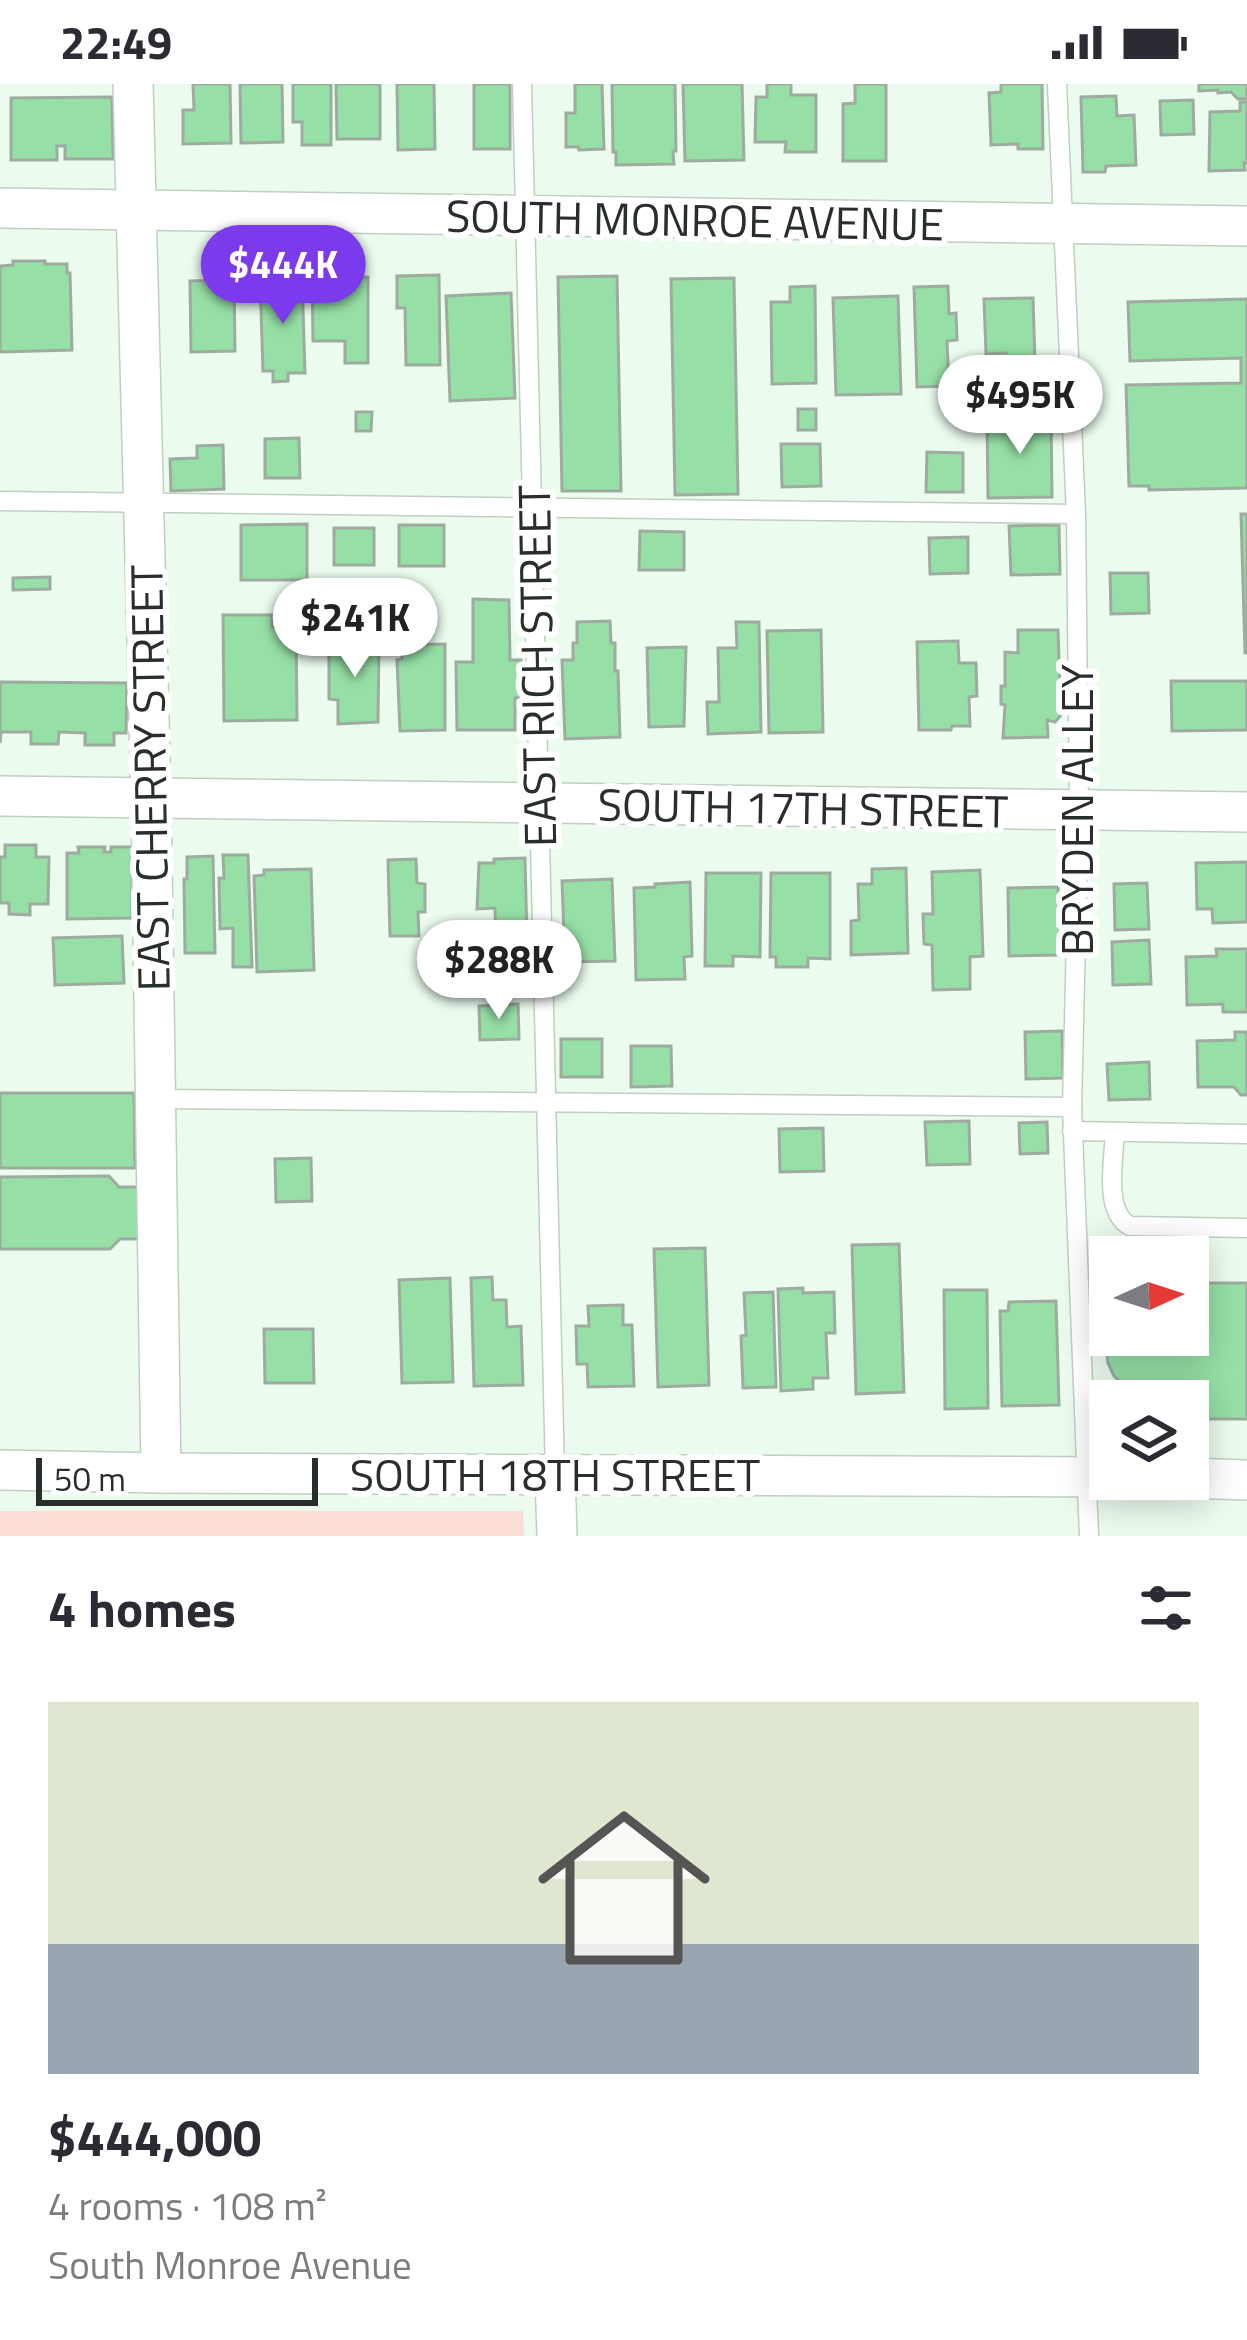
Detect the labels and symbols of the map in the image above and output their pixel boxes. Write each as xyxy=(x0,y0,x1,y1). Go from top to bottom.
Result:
street label: SOUTH MONROE AVENUE xyxy=(445,181,945,257)
pin: $444K xyxy=(199,225,367,327)
pin: $495K xyxy=(936,355,1104,457)
street label: EAST RICH STREET xyxy=(499,484,573,848)
street label: EAST CHERRY STREET xyxy=(111,564,187,992)
pin: $241K xyxy=(271,578,439,680)
street label: BRYDEN ALLEY xyxy=(1042,664,1110,956)
street label: SOUTH 17TH STREET xyxy=(597,769,1009,845)
pin: $288K xyxy=(415,920,583,1022)
north arrow xyxy=(1089,1236,1209,1356)
street label: SOUTH 18TH STREET xyxy=(350,1440,761,1508)
scale bar xyxy=(36,1452,318,1505)

